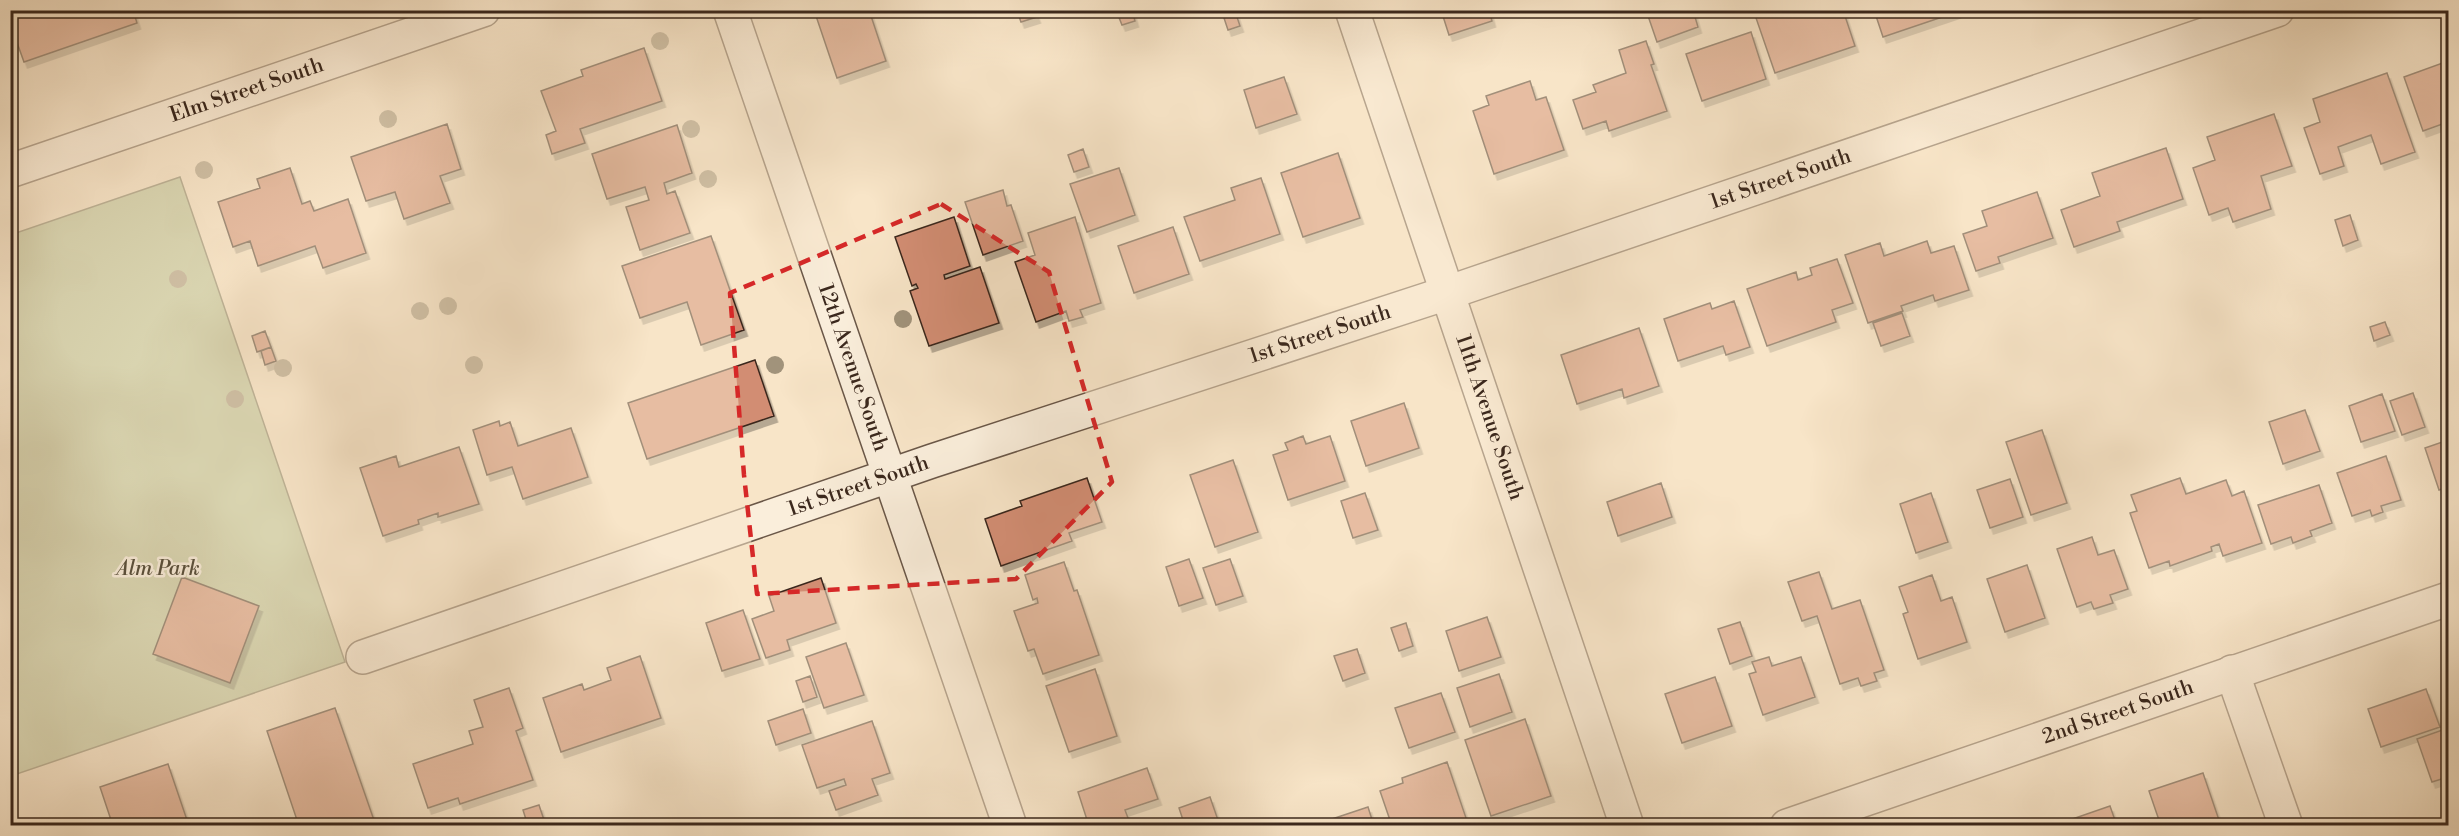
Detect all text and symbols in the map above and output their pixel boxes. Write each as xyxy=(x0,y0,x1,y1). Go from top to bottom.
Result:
street label: Elm Street South xyxy=(166,52,327,129)
street label: 1st Street South xyxy=(1707,143,1855,215)
street label: 12th Avenue South xyxy=(812,280,894,455)
street label: 1st Street South xyxy=(1246,299,1395,370)
street label: 11th Avenue South xyxy=(1449,331,1529,504)
street label: 1st Street South xyxy=(784,450,933,523)
park label: Alm Park xyxy=(114,556,200,582)
street label: 2nd Street South xyxy=(2039,674,2198,750)

